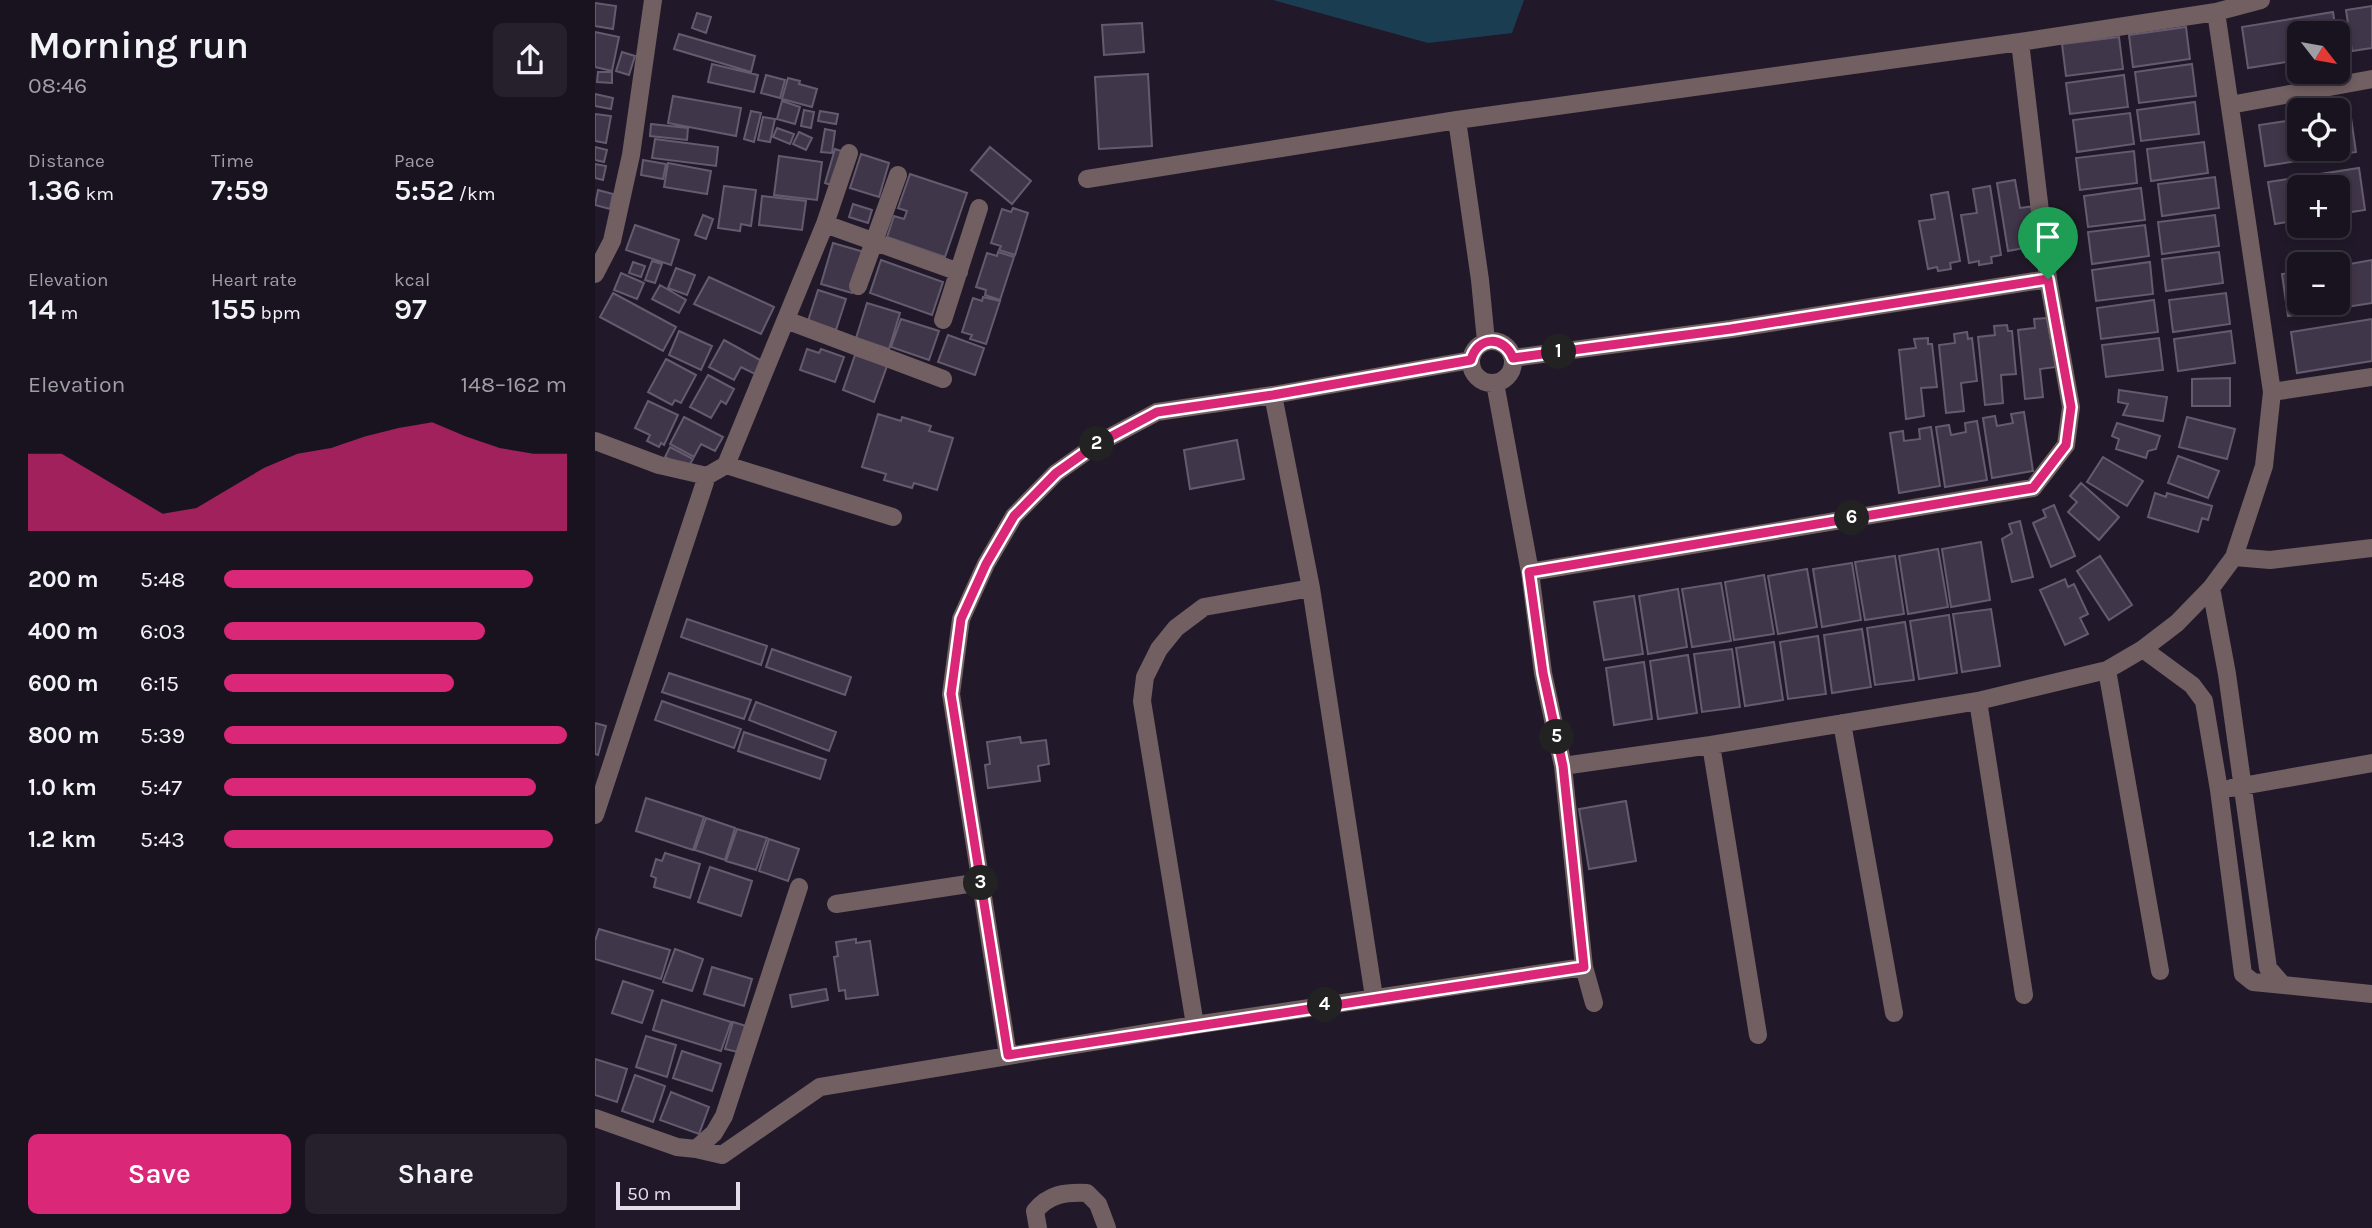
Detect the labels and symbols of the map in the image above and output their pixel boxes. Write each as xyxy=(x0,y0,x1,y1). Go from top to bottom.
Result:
north arrow xyxy=(2287,21,2350,84)
pin xyxy=(2018,207,2078,279)
pin: 1 xyxy=(1541,334,1577,370)
pin: 2 xyxy=(1079,426,1115,462)
pin: 6 xyxy=(1835,500,1869,536)
pin: 5 xyxy=(1539,720,1574,754)
pin: 3 xyxy=(963,866,999,900)
pin: 4 xyxy=(1307,988,1343,1023)
scale bar xyxy=(616,1179,740,1211)

